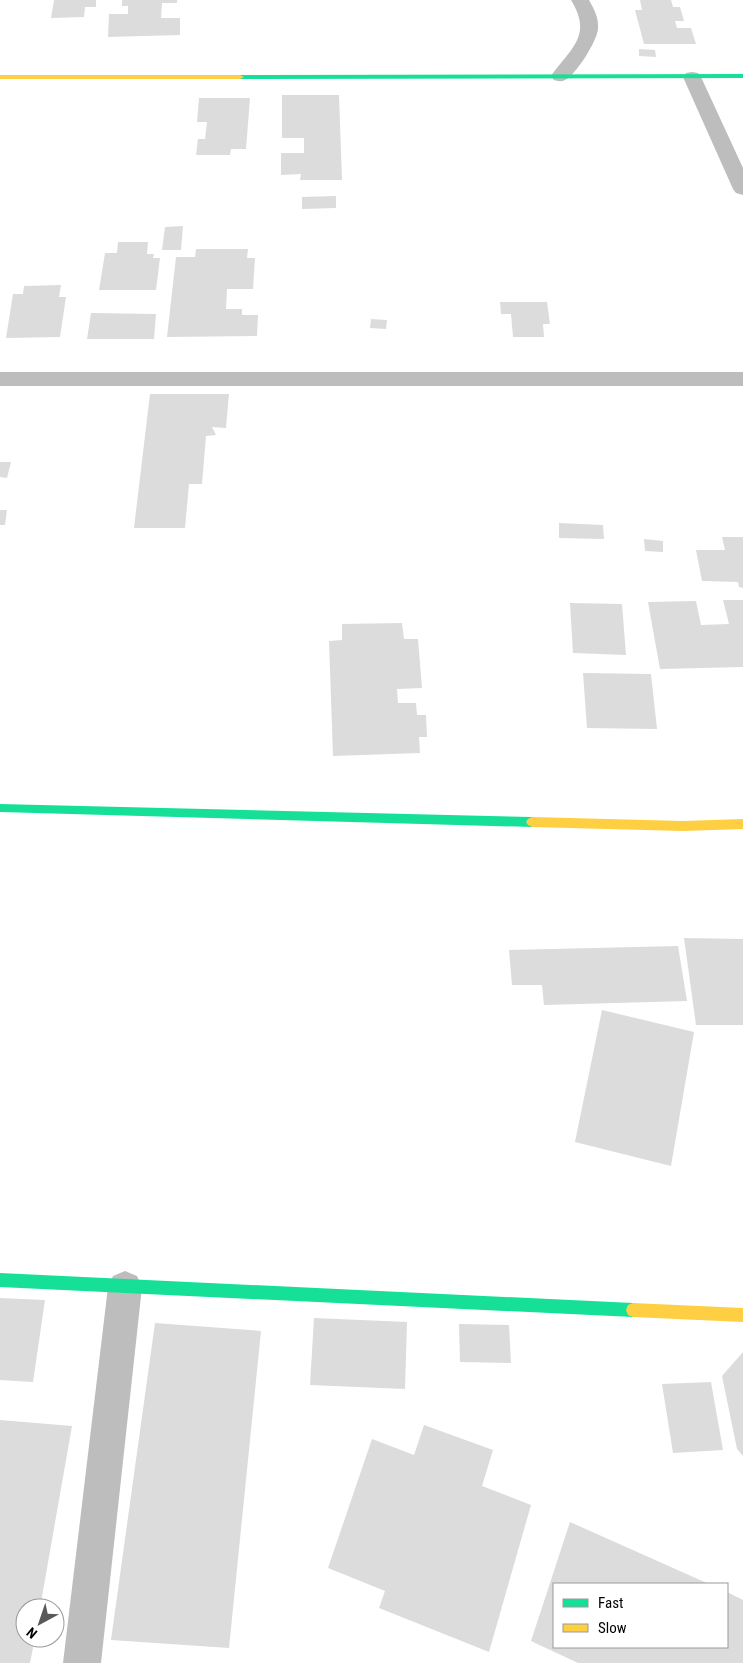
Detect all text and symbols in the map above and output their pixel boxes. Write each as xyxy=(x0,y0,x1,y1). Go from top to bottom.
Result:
legend xyxy=(553,1583,728,1648)
text: Fast xyxy=(598,1594,623,1612)
north arrow xyxy=(15,1598,65,1648)
text: Slow xyxy=(598,1619,627,1637)
text: N xyxy=(23,1624,40,1642)

